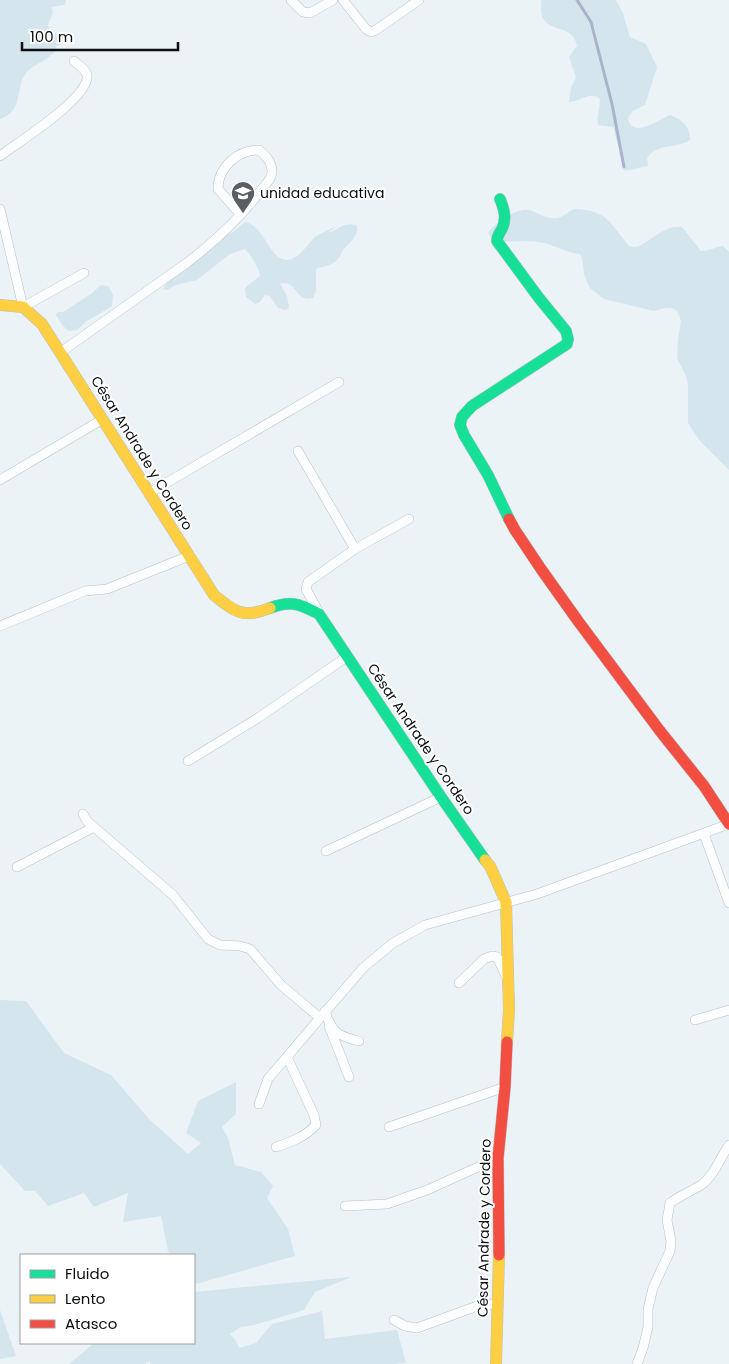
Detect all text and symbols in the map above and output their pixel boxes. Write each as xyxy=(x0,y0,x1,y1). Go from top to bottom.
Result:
scale bar xyxy=(22,20,179,52)
text: 100 m xyxy=(30,26,73,47)
school or university icon: unidad educativa xyxy=(230,180,256,214)
place label: unidad educativa xyxy=(260,183,384,203)
street label: César Andrade y Cordero xyxy=(86,372,198,534)
street label: César Andrade y Cordero xyxy=(363,659,479,819)
street label: César Andrade y Cordero xyxy=(472,1139,496,1317)
legend xyxy=(20,1254,195,1344)
text: Fluido xyxy=(65,1263,109,1284)
text: Lento xyxy=(65,1288,105,1309)
text: Atasco xyxy=(65,1313,117,1334)

